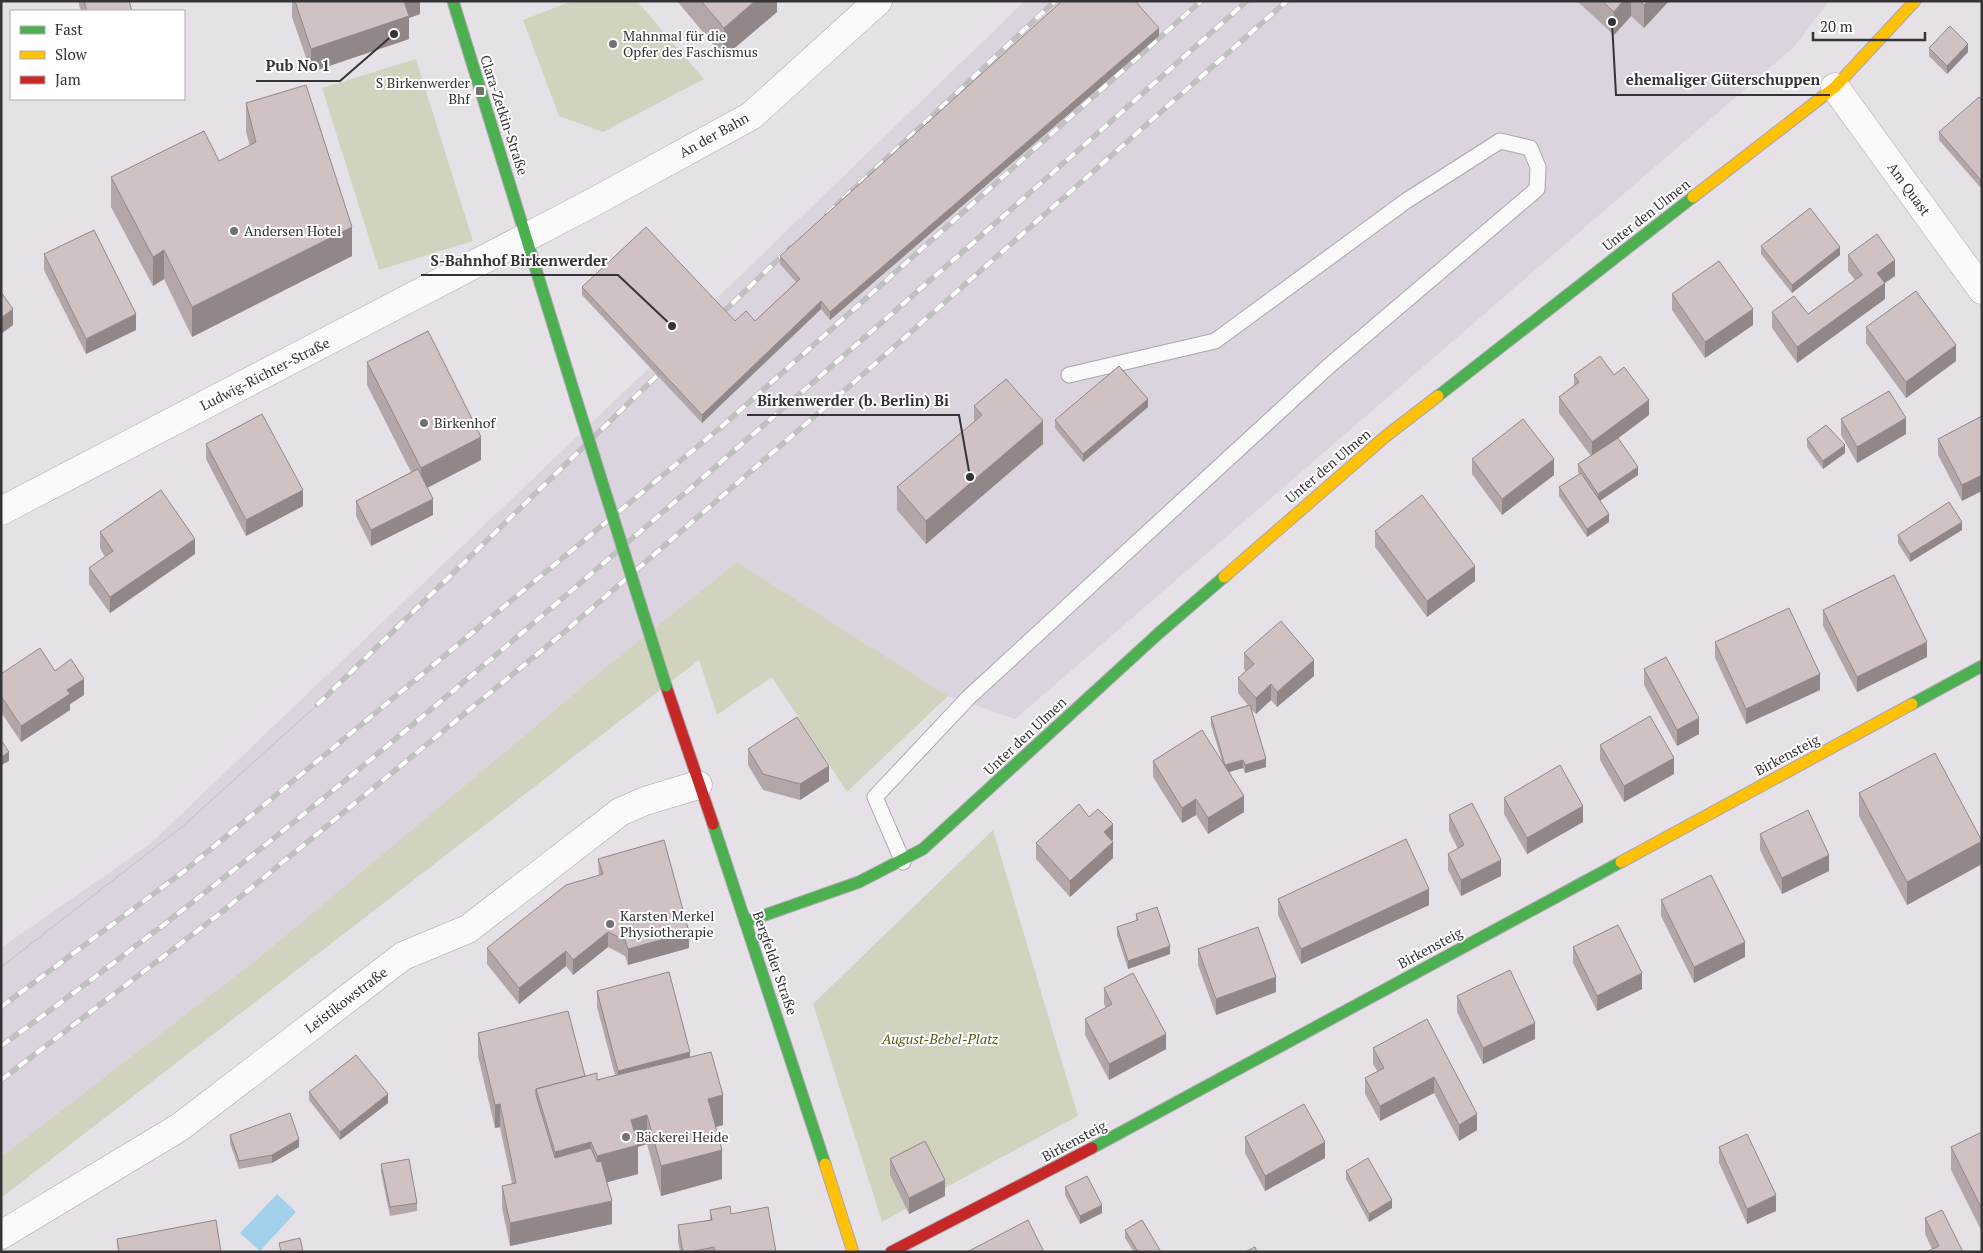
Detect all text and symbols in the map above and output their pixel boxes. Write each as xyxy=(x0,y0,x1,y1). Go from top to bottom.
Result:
legend xyxy=(10,10,185,100)
scale bar xyxy=(1813,10,1926,42)
text: 20 m xyxy=(1820,16,1853,36)
text: Fast xyxy=(55,19,83,39)
place label: Mahnmal für die Opfer des Faschismus xyxy=(623,26,758,61)
marker: Mahnmal für die Opfer des Faschismus xyxy=(607,38,619,50)
text: Slow xyxy=(55,44,88,64)
callout: Pub No 1 xyxy=(256,51,340,81)
street label: Clara-Zetkin-Straße xyxy=(476,52,533,177)
text: Pub No 1 xyxy=(266,55,330,75)
callout: ehemaliger Güterschuppen xyxy=(1616,65,1830,95)
text: Jam xyxy=(55,69,81,89)
text: ehemaliger Güterschuppen xyxy=(1626,69,1821,89)
place label: S Birkenwerder Bhf xyxy=(376,73,471,108)
marker: S Birkenwerder Bhf xyxy=(474,85,486,97)
street label: An der Bahn xyxy=(675,107,753,162)
street label: Am Quast xyxy=(1884,158,1936,220)
street label: Unter den Ulmen xyxy=(1598,174,1694,255)
place label: Andersen Hotel xyxy=(244,221,341,240)
marker: Andersen Hotel xyxy=(228,225,240,237)
callout: S-Bahnhof Birkenwerder xyxy=(421,245,618,275)
text: S-Bahnhof Birkenwerder xyxy=(430,250,608,270)
street label: Ludwig-Richter-Straße xyxy=(197,333,333,415)
callout: Birkenwerder (b. Berlin) Bi xyxy=(747,385,959,415)
text: Birkenwerder (b. Berlin) Bi xyxy=(757,390,949,410)
place label: Birkenhof xyxy=(434,413,497,432)
marker: Birkenhof xyxy=(418,417,430,429)
street label: Unter den Ulmen xyxy=(1281,424,1375,507)
street label: Unter den Ulmen xyxy=(979,692,1071,779)
street label: Birkensteig xyxy=(1751,729,1823,779)
place label: Karsten Merkel Physiotherapie xyxy=(620,906,714,941)
street label: Bergfelder Straße xyxy=(749,908,802,1017)
marker: Karsten Merkel Physiotherapie xyxy=(604,918,616,930)
street label: Birkensteig xyxy=(1394,922,1466,972)
street label: Leistikowstraße xyxy=(300,962,391,1037)
park label: August-Bebel-Platz xyxy=(881,1029,999,1048)
street label: Birkensteig xyxy=(1038,1115,1110,1165)
place label: Bäckerei Heide xyxy=(636,1127,729,1146)
marker: Bäckerei Heide xyxy=(620,1131,632,1143)

